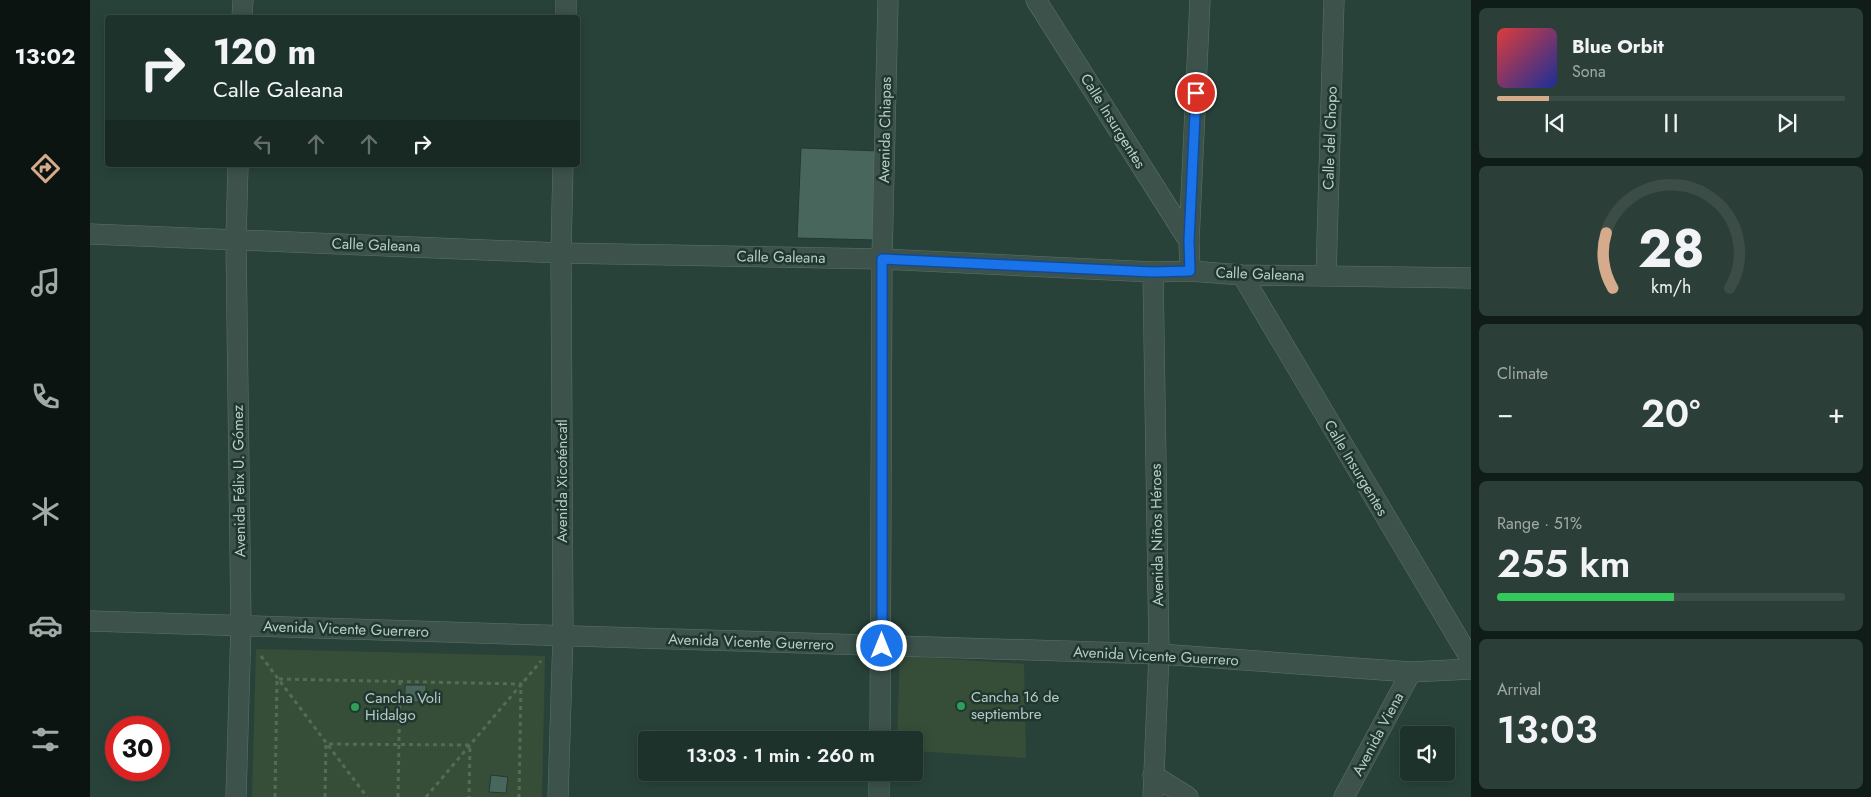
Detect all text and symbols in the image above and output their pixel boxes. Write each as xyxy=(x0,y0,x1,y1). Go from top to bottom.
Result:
text: 120 m xyxy=(213,27,316,77)
text: Blue Orbit xyxy=(1572,33,1664,60)
icon: right xyxy=(130,35,195,100)
text: 13:02 xyxy=(15,40,75,72)
text: Sona xyxy=(1572,60,1606,83)
street label: Calle Insurgentes xyxy=(1075,69,1151,173)
pin xyxy=(1175,72,1217,114)
text: Calle Galeana xyxy=(213,73,343,105)
street label: Avenida Chiapas xyxy=(873,77,897,183)
icon: arrive xyxy=(1182,79,1210,107)
street label: Calle del Chopo xyxy=(1317,86,1343,190)
icon: previous xyxy=(1541,109,1569,137)
icon: pause xyxy=(1657,109,1685,137)
icon: next xyxy=(1773,109,1801,137)
icon: left xyxy=(249,130,277,158)
icon: ahead xyxy=(302,130,330,158)
icon: ahead xyxy=(355,130,383,158)
icon: right xyxy=(408,130,436,158)
icon: directions xyxy=(28,151,63,186)
text: 28 xyxy=(1638,211,1704,287)
street label: Calle Galeana xyxy=(331,232,421,258)
street label: Calle Galeana xyxy=(736,245,826,269)
street label: Calle Galeana xyxy=(1215,261,1305,287)
icon: music xyxy=(28,265,63,300)
text: km/h xyxy=(1651,274,1691,300)
text: Climate xyxy=(1497,362,1548,385)
icon: phone xyxy=(28,379,63,414)
text: 20° xyxy=(1641,386,1700,441)
text: − xyxy=(1497,393,1514,434)
text: + xyxy=(1828,393,1845,434)
street label: Avenida Félix U. Gómez xyxy=(227,404,251,557)
street label: Calle Insurgentes xyxy=(1319,416,1393,520)
street label: Avenida Xicoténcatl xyxy=(551,419,573,543)
street label: Avenida Niños Héroes xyxy=(1145,463,1169,607)
icon: climate xyxy=(28,494,63,529)
text: Range · 51% xyxy=(1497,512,1582,535)
text: 255 km xyxy=(1497,536,1630,591)
icon: car xyxy=(28,608,63,643)
street label: Avenida Vicente Guerrero xyxy=(263,615,429,643)
position arrow xyxy=(855,619,907,671)
street label: Avenida Vicente Guerrero xyxy=(668,628,834,656)
street label: Avenida Vicente Guerrero xyxy=(1073,641,1239,671)
text: Arrival xyxy=(1497,678,1541,701)
place label: Cancha 16 de septiembre xyxy=(971,686,1060,725)
place label: Cancha Voli Hidalgo xyxy=(365,687,441,726)
street label: Avenida Viena xyxy=(1347,688,1409,780)
marker: Cancha 16 de septiembre xyxy=(955,700,967,712)
marker: Cancha Voli Hidalgo xyxy=(349,701,361,713)
text: 13:03 xyxy=(1497,702,1597,757)
speed limit sign: 30 xyxy=(105,716,170,781)
icon: filters xyxy=(28,722,63,757)
map controls xyxy=(1400,726,1455,781)
button: sound xyxy=(1400,726,1455,781)
text: 13:03 · 1 min · 260 m xyxy=(686,742,875,769)

